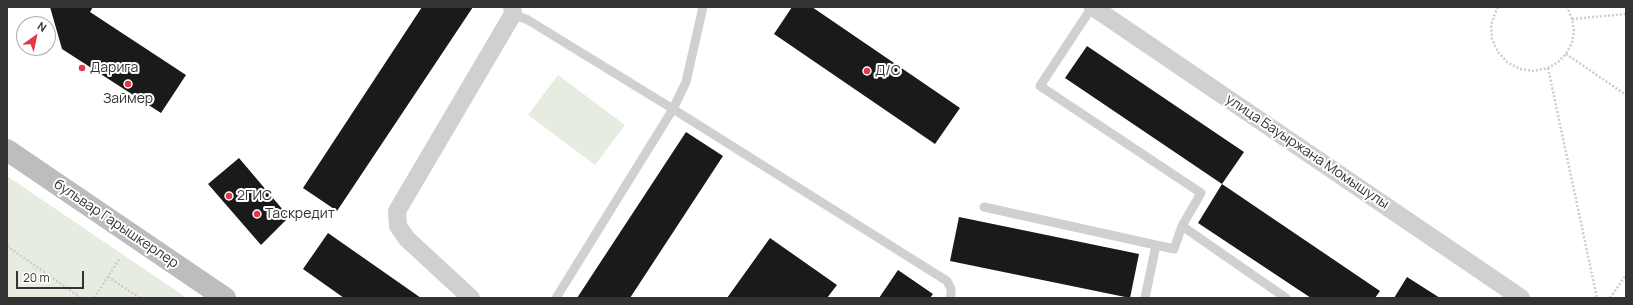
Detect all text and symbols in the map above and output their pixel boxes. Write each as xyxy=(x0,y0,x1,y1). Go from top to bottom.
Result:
north arrow xyxy=(16,16,56,56)
text: N xyxy=(35,18,50,35)
place label: Дарига xyxy=(90,60,138,76)
marker: Дарига xyxy=(77,63,87,73)
place label: Д/С xyxy=(875,63,901,79)
marker: Д/С xyxy=(862,66,872,76)
marker: Займер xyxy=(123,79,133,89)
place label: Займер xyxy=(103,91,153,107)
street label: улица Бауыржана Момышулы xyxy=(1222,91,1392,213)
street label: бульвар Гарышкерлер xyxy=(50,176,182,272)
place label: 2ГИС xyxy=(237,188,272,204)
marker: 2ГИС xyxy=(224,191,234,201)
place label: Таскредит xyxy=(265,206,335,222)
marker: Таскредит xyxy=(252,209,262,219)
scale bar xyxy=(18,263,86,289)
text: 20 m xyxy=(23,269,50,286)

